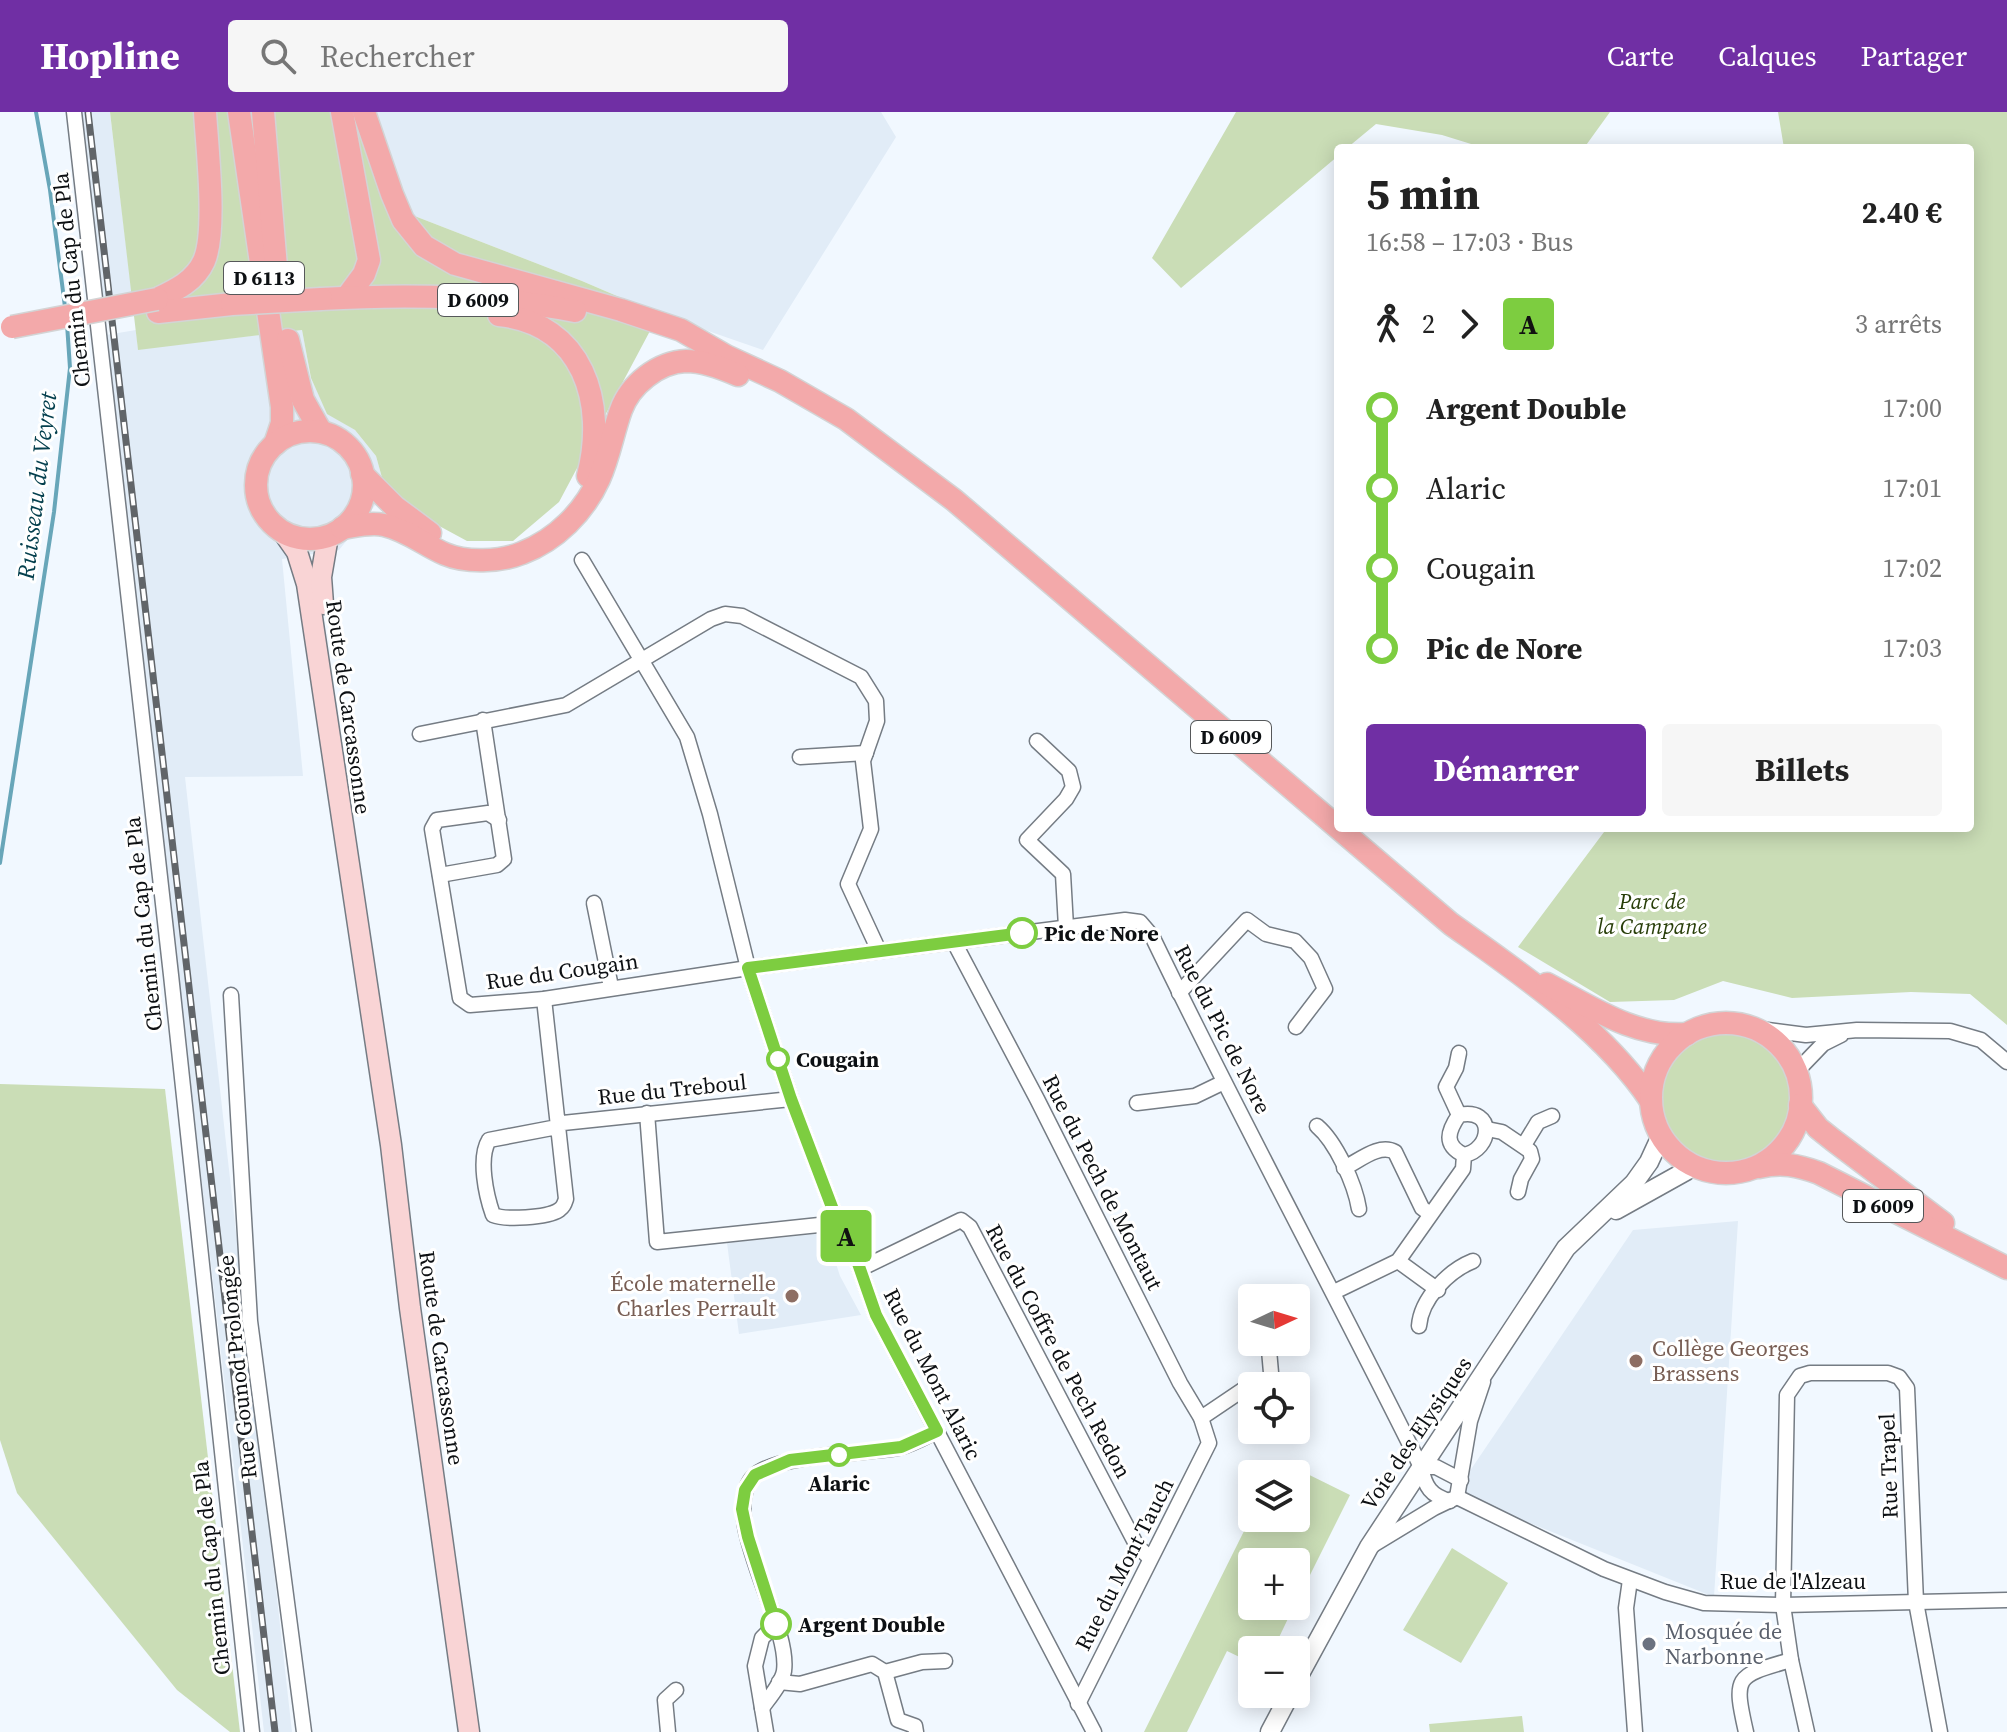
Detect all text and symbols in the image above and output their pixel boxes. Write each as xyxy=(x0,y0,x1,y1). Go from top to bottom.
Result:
search box xyxy=(228,20,788,92)
text: Hopline xyxy=(40,30,180,82)
icon: search xyxy=(256,34,300,78)
text: Rechercher xyxy=(320,36,475,77)
text: Carte xyxy=(1607,37,1674,75)
text: Calques xyxy=(1718,37,1817,75)
text: Partager xyxy=(1861,37,1967,75)
text: 5 min xyxy=(1366,163,1480,224)
street label: Chemin du Cap de Pla xyxy=(45,171,97,389)
text: 2.40 € xyxy=(1862,192,1942,233)
text: 16:58 – 17:03 · Bus xyxy=(1366,224,1573,260)
road number: D 6113 xyxy=(224,262,304,294)
road number: D 6009 xyxy=(438,284,518,316)
icon: walk xyxy=(1366,302,1410,346)
icon: forward xyxy=(1447,302,1491,346)
text: A xyxy=(1519,305,1538,343)
text: 2 xyxy=(1422,306,1435,342)
text: 3 arrêts xyxy=(1855,306,1942,342)
text: Argent Double xyxy=(1426,388,1626,429)
water label: Ruisseau du Veyret xyxy=(9,389,64,582)
text: 17:00 xyxy=(1882,390,1942,426)
text: Alaric xyxy=(1426,468,1506,509)
text: 17:01 xyxy=(1882,470,1942,506)
text: Cougain xyxy=(1426,548,1536,589)
text: 17:02 xyxy=(1882,550,1942,586)
street label: Route de Carcassonne xyxy=(319,598,379,816)
text: Pic de Nore xyxy=(1426,628,1582,669)
text: 17:03 xyxy=(1882,630,1942,666)
road number: D 6009 xyxy=(1191,721,1271,753)
button: Démarrer xyxy=(1366,724,1646,816)
button: Billets xyxy=(1662,724,1942,816)
street label: Chemin du Cap de Pla xyxy=(117,815,169,1033)
park label: Parc de la Campane xyxy=(1597,886,1707,941)
marker: Pic de Nore xyxy=(1007,918,1037,948)
place label: Pic de Nore xyxy=(1044,918,1159,948)
street label: Rue du Pic de Nore xyxy=(1167,939,1279,1119)
street label: Rue du Cougain xyxy=(484,945,640,997)
place label: Cougain xyxy=(796,1044,880,1074)
marker: Cougain xyxy=(767,1048,789,1070)
street label: Rue du Treboul xyxy=(596,1066,748,1112)
street label: Rue du Pech de Montaut xyxy=(1036,1069,1171,1295)
road number: D 6009 xyxy=(1843,1190,1923,1222)
line badge: A xyxy=(820,1210,872,1262)
text: A xyxy=(837,1217,855,1255)
street label: Rue du Coffre de Pech Redon xyxy=(979,1219,1139,1483)
street label: Route de Carcassonne xyxy=(412,1249,472,1467)
street label: Rue Gounod Prolongée xyxy=(210,1254,264,1480)
place label: École maternelle Charles Perrault xyxy=(610,1268,777,1323)
street label: Rue du Mont Alaric xyxy=(877,1283,989,1465)
north arrow xyxy=(1238,1284,1310,1356)
map controls xyxy=(1238,1284,1310,1708)
marker: École maternelle Charles Perrault xyxy=(783,1287,801,1305)
place label: Collège Georges Brassens xyxy=(1652,1333,1809,1388)
street label: Voie des Elysiques xyxy=(1354,1350,1478,1516)
marker: Collège Georges Brassens xyxy=(1627,1352,1645,1370)
button: locate xyxy=(1238,1372,1310,1444)
street label: Rue Trapel xyxy=(1871,1413,1905,1519)
marker: Alaric xyxy=(828,1444,850,1466)
street label: Chemin du Cap de Pla xyxy=(185,1459,237,1677)
button: layers xyxy=(1238,1460,1310,1532)
place label: Alaric xyxy=(808,1468,870,1498)
street label: Rue du Mont Tauch xyxy=(1068,1473,1180,1655)
button: + xyxy=(1238,1548,1310,1620)
street label: Rue de l'Alzeau xyxy=(1720,1566,1866,1596)
marker: Argent Double xyxy=(761,1609,791,1639)
place label: Argent Double xyxy=(798,1609,945,1639)
place label: Mosquée de Narbonne xyxy=(1665,1616,1782,1671)
marker: Mosquée de Narbonne xyxy=(1640,1635,1658,1653)
button: − xyxy=(1238,1636,1310,1708)

